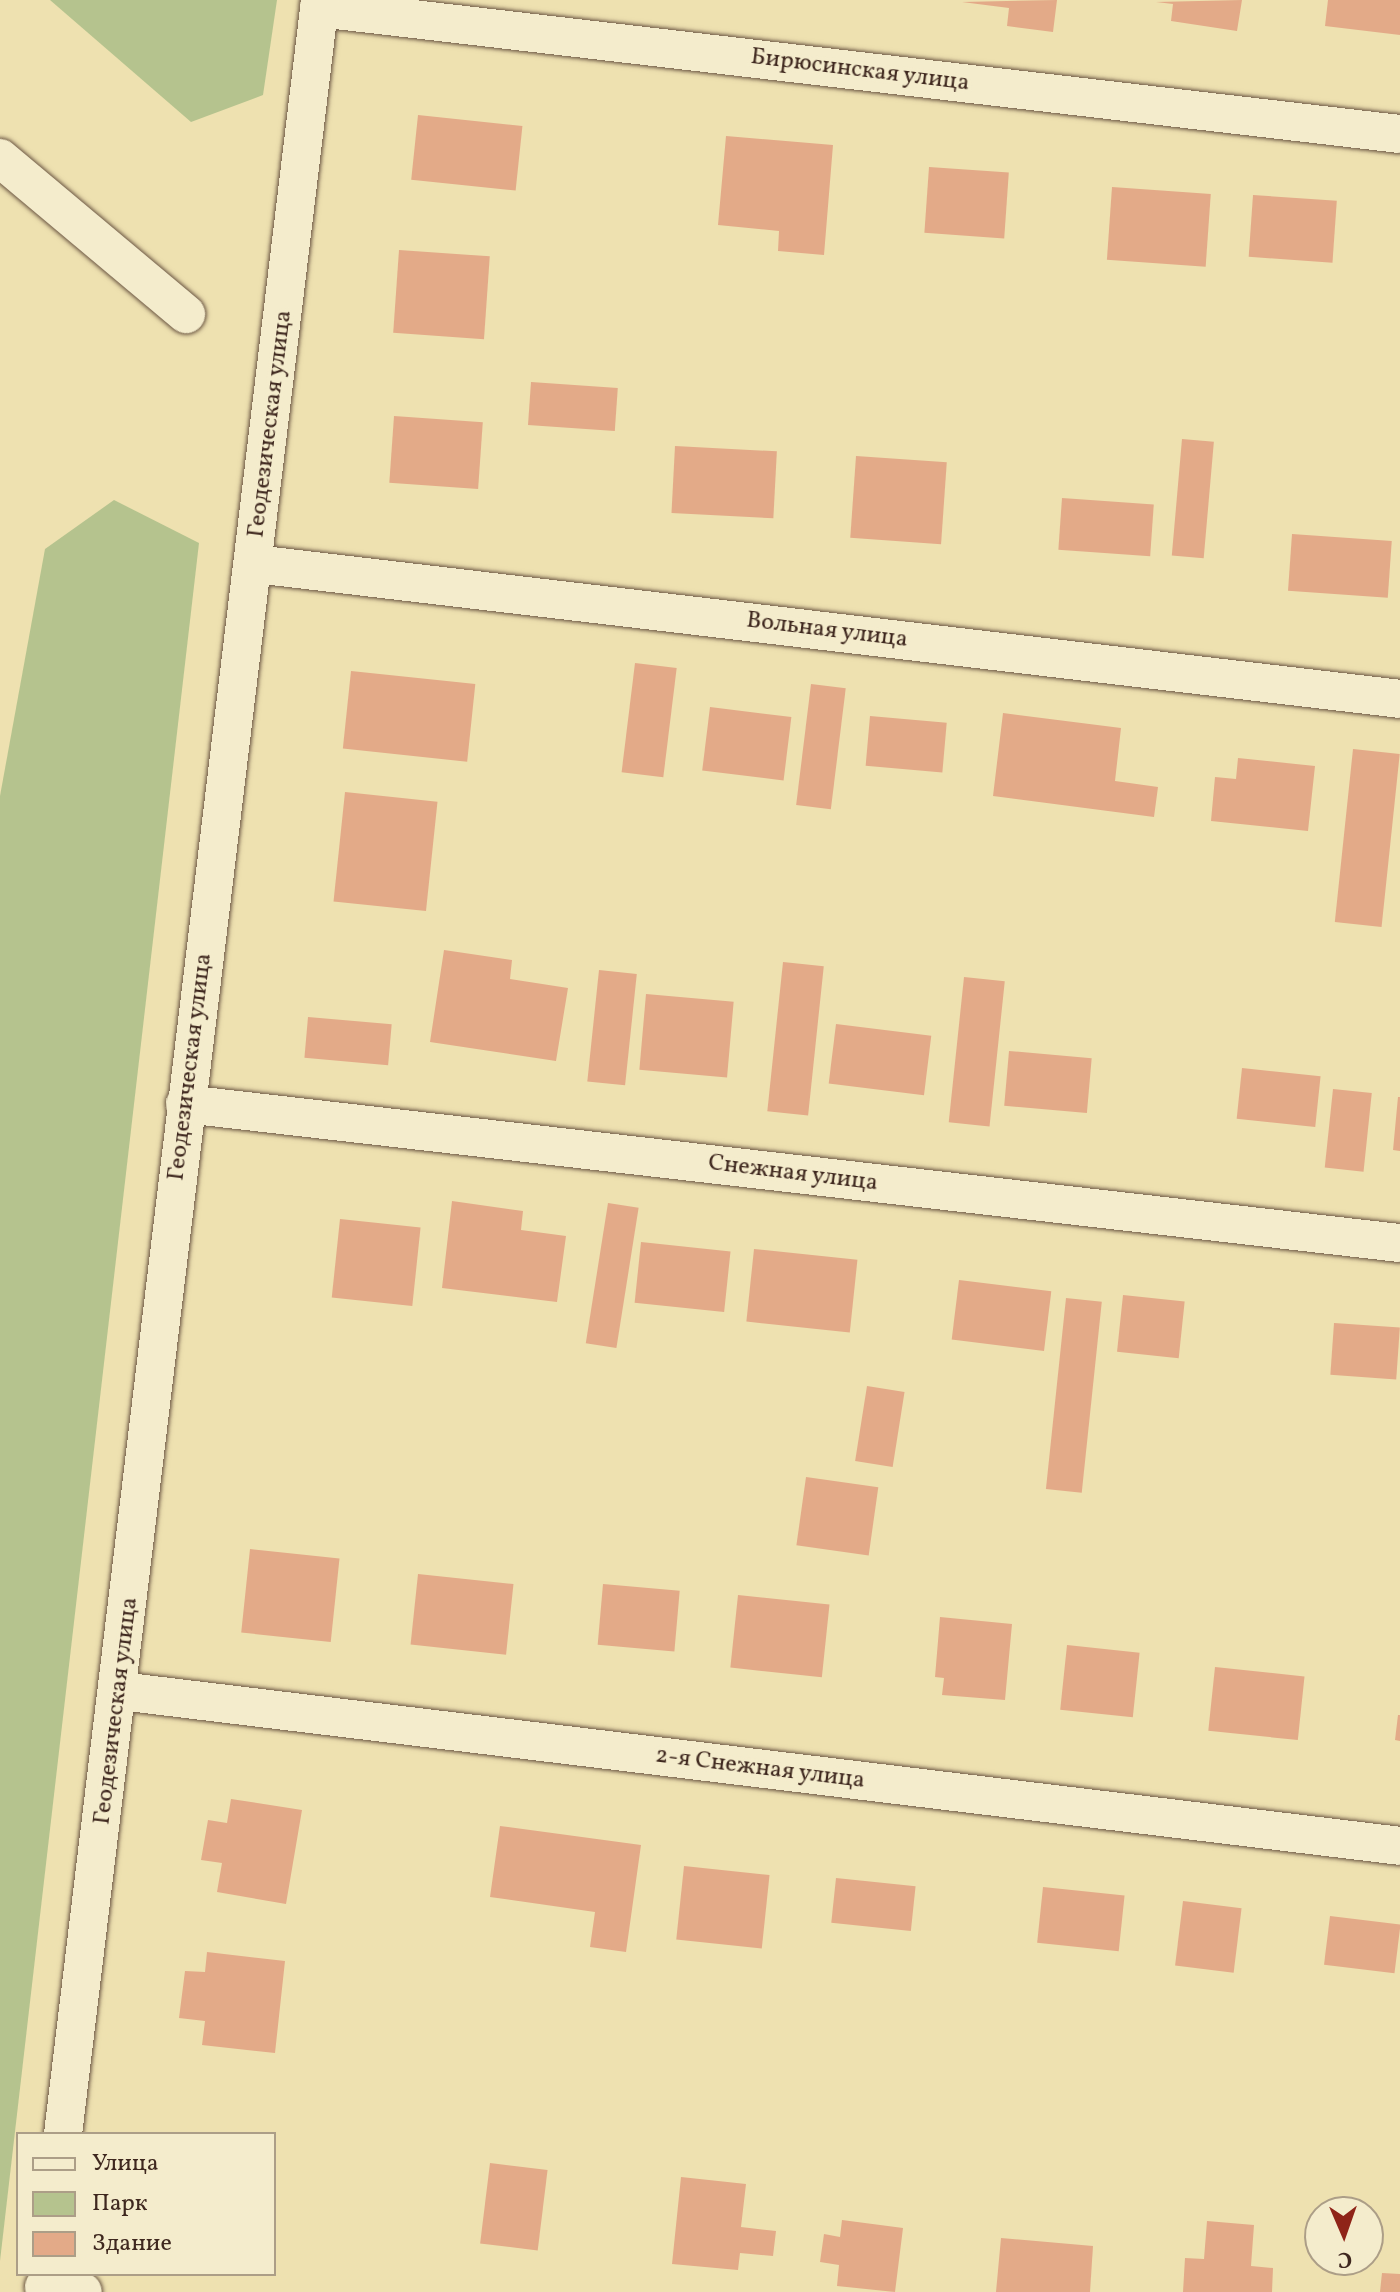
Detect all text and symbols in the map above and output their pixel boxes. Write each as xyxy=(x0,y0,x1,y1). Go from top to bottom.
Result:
street label: Бирюсинская улица xyxy=(749,43,971,99)
street label: Геодезическая улица xyxy=(243,308,299,540)
street label: Вольная улица xyxy=(744,607,910,655)
street label: Геодезическая улица xyxy=(163,951,219,1183)
street label: Снежная улица xyxy=(706,1149,880,1199)
street label: Геодезическая улица xyxy=(89,1595,145,1827)
street label: 2-я Снежная улица xyxy=(653,1742,867,1796)
legend xyxy=(16,2132,276,2276)
text: Улица xyxy=(92,2147,159,2181)
text: Парк xyxy=(92,2187,148,2221)
north arrow xyxy=(1304,2196,1384,2276)
text: Здание xyxy=(92,2227,172,2261)
text: С xyxy=(1337,2243,1352,2274)

